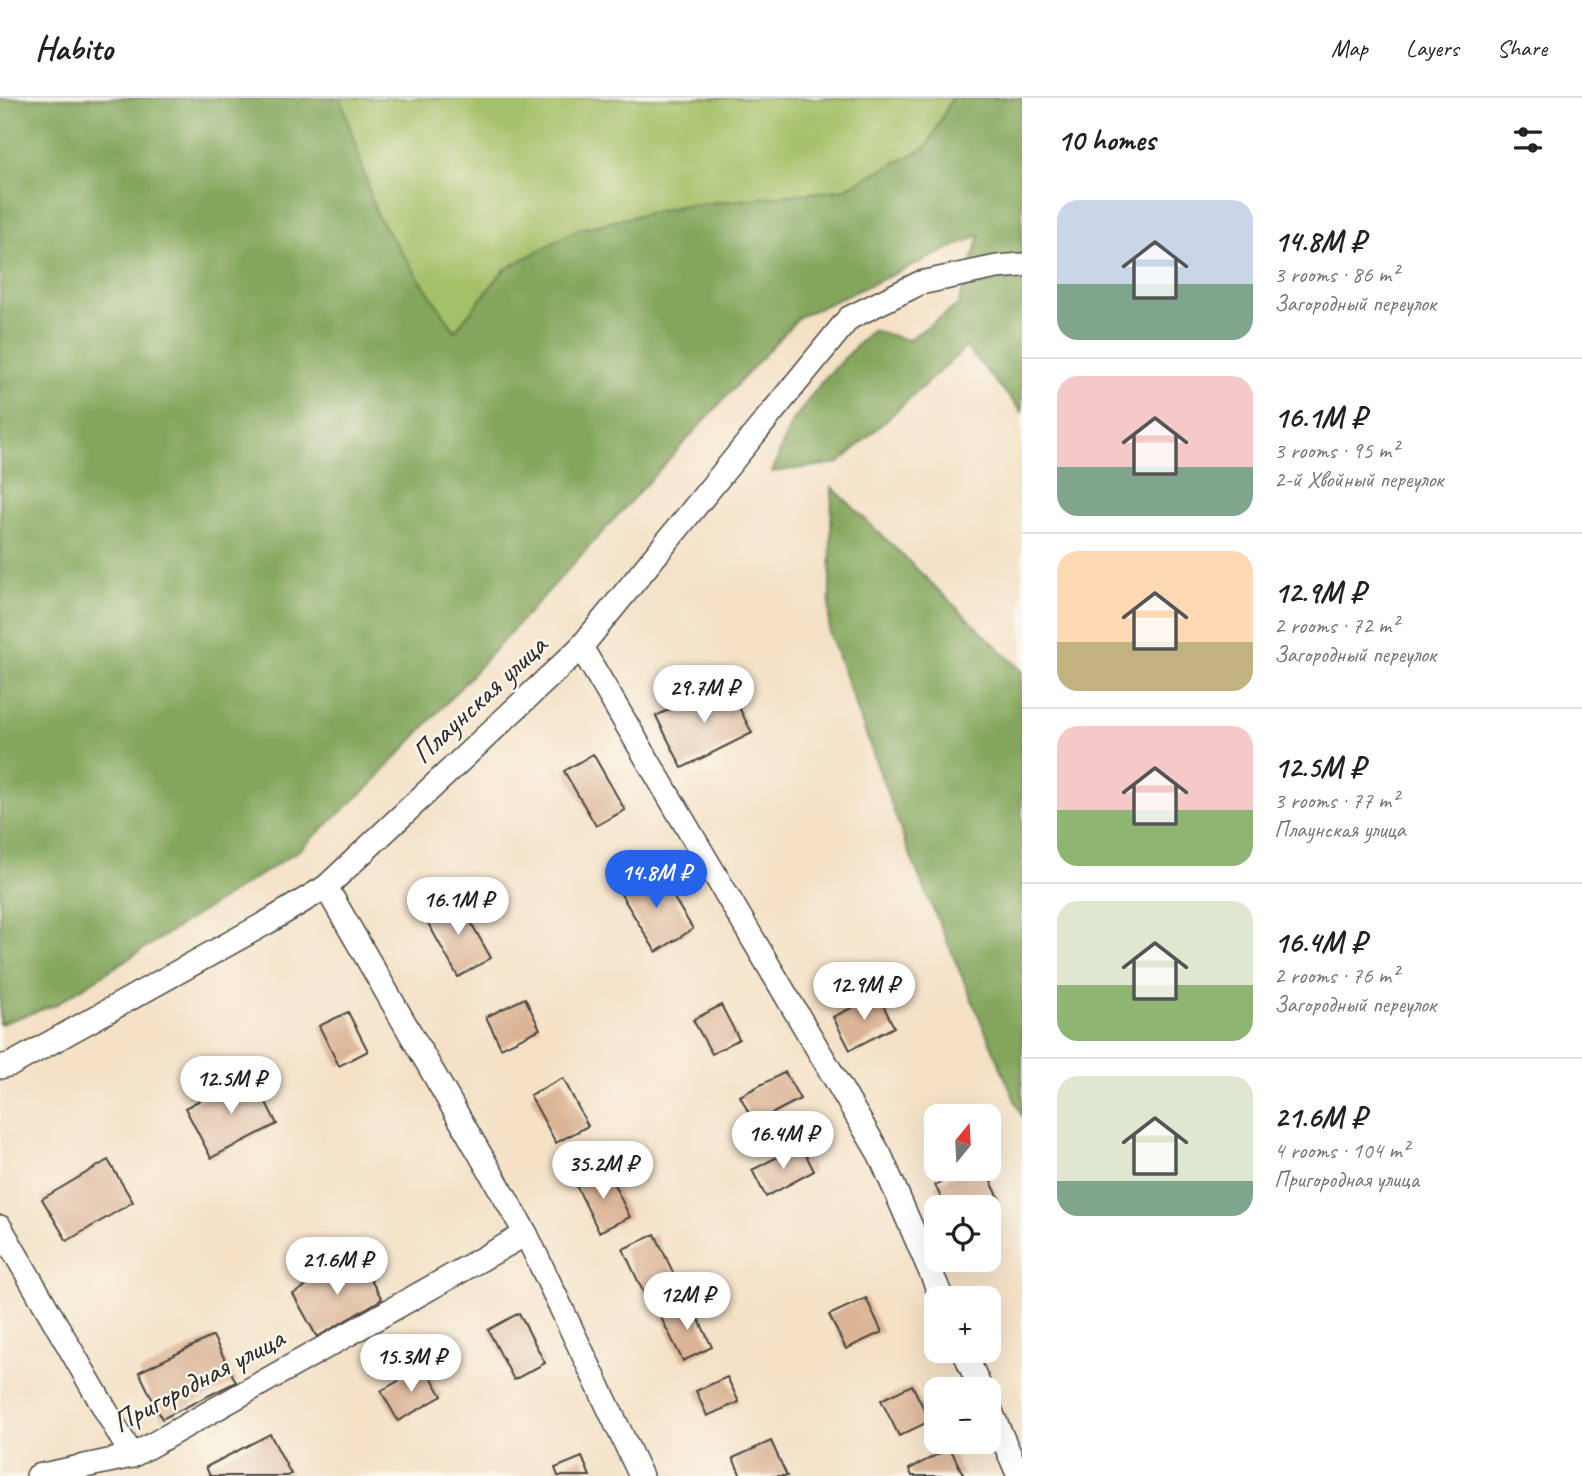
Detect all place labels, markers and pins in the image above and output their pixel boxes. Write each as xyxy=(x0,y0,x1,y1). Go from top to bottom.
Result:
pin: 29.7M ₽ xyxy=(639,666,769,725)
pin: 14.8M ₽ xyxy=(591,850,721,910)
pin: 16.1M ₽ xyxy=(393,878,523,937)
pin: 12.9M ₽ xyxy=(799,962,929,1022)
pin: 12.5M ₽ xyxy=(166,1056,296,1116)
pin: 16.4M ₽ xyxy=(718,1112,848,1171)
pin: 35.2M ₽ xyxy=(538,1142,668,1201)
pin: 21.6M ₽ xyxy=(272,1238,402,1297)
pin: 12M ₽ xyxy=(638,1272,736,1332)
pin: 15.3M ₽ xyxy=(346,1334,476,1394)

